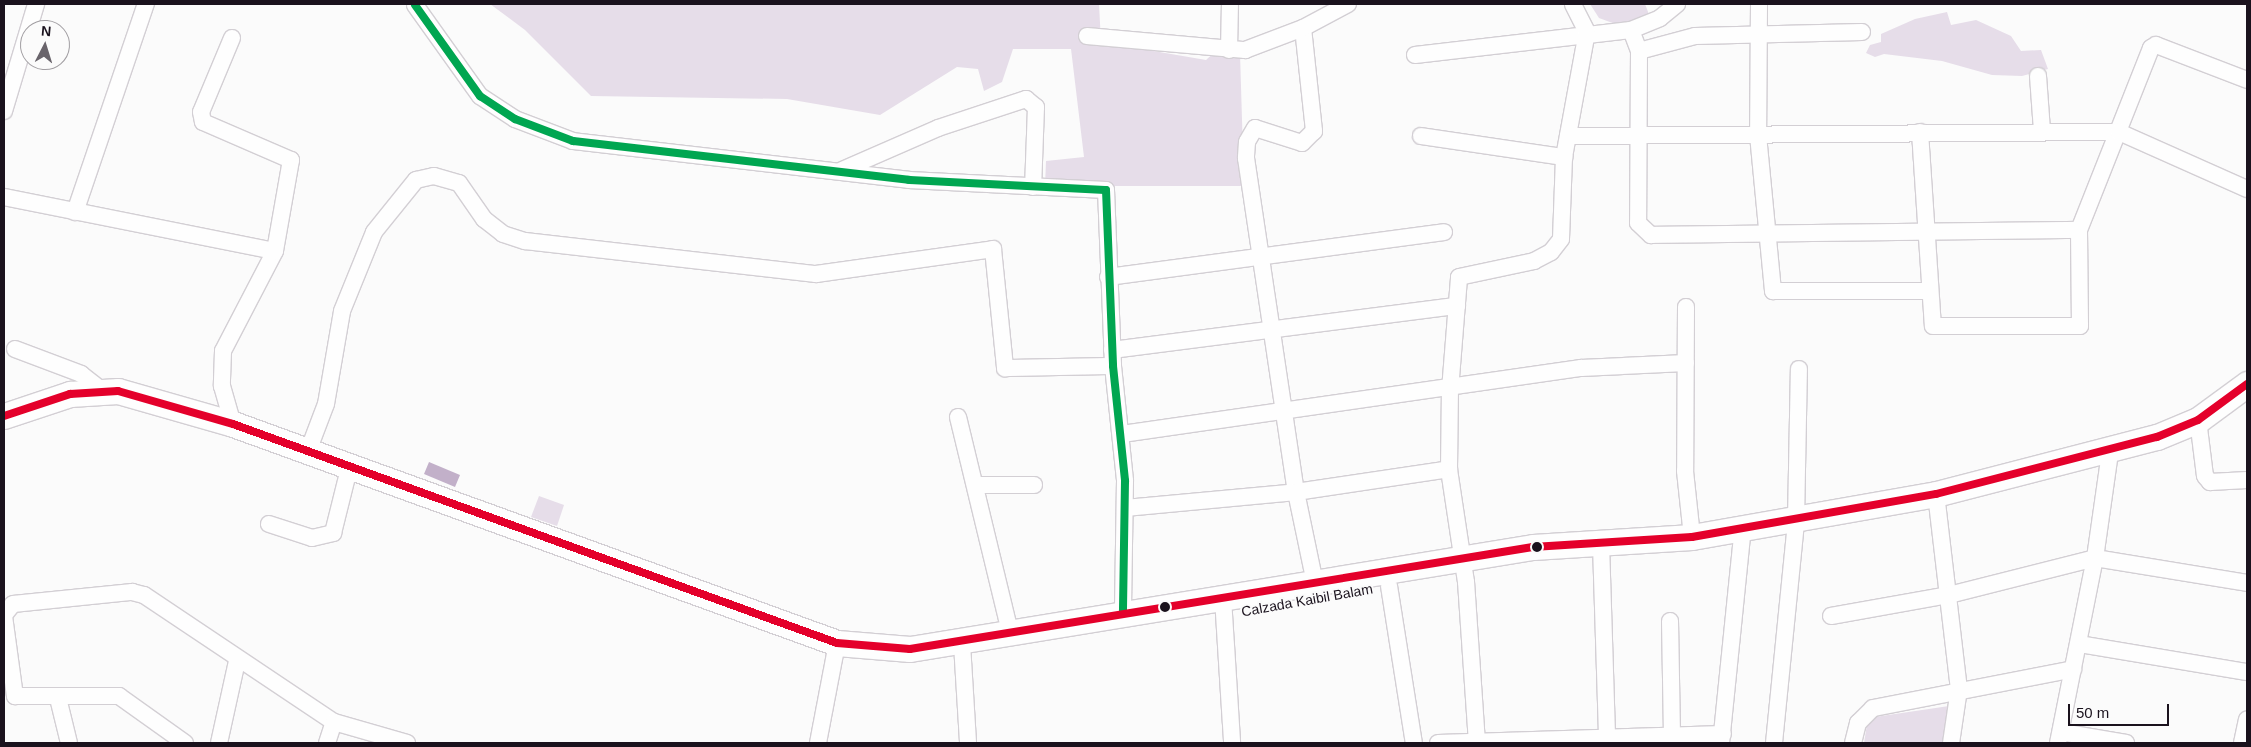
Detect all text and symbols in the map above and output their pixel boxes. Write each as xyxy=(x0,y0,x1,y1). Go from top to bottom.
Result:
north arrow xyxy=(20,20,70,70)
text: N xyxy=(40,23,52,39)
unlabelled marker xyxy=(1532,542,1542,552)
street label: Calzada Kaibil Balam xyxy=(1240,580,1374,620)
unlabelled marker xyxy=(1160,602,1170,612)
scale bar xyxy=(2071,694,2172,726)
text: 50 m xyxy=(2076,704,2109,721)

